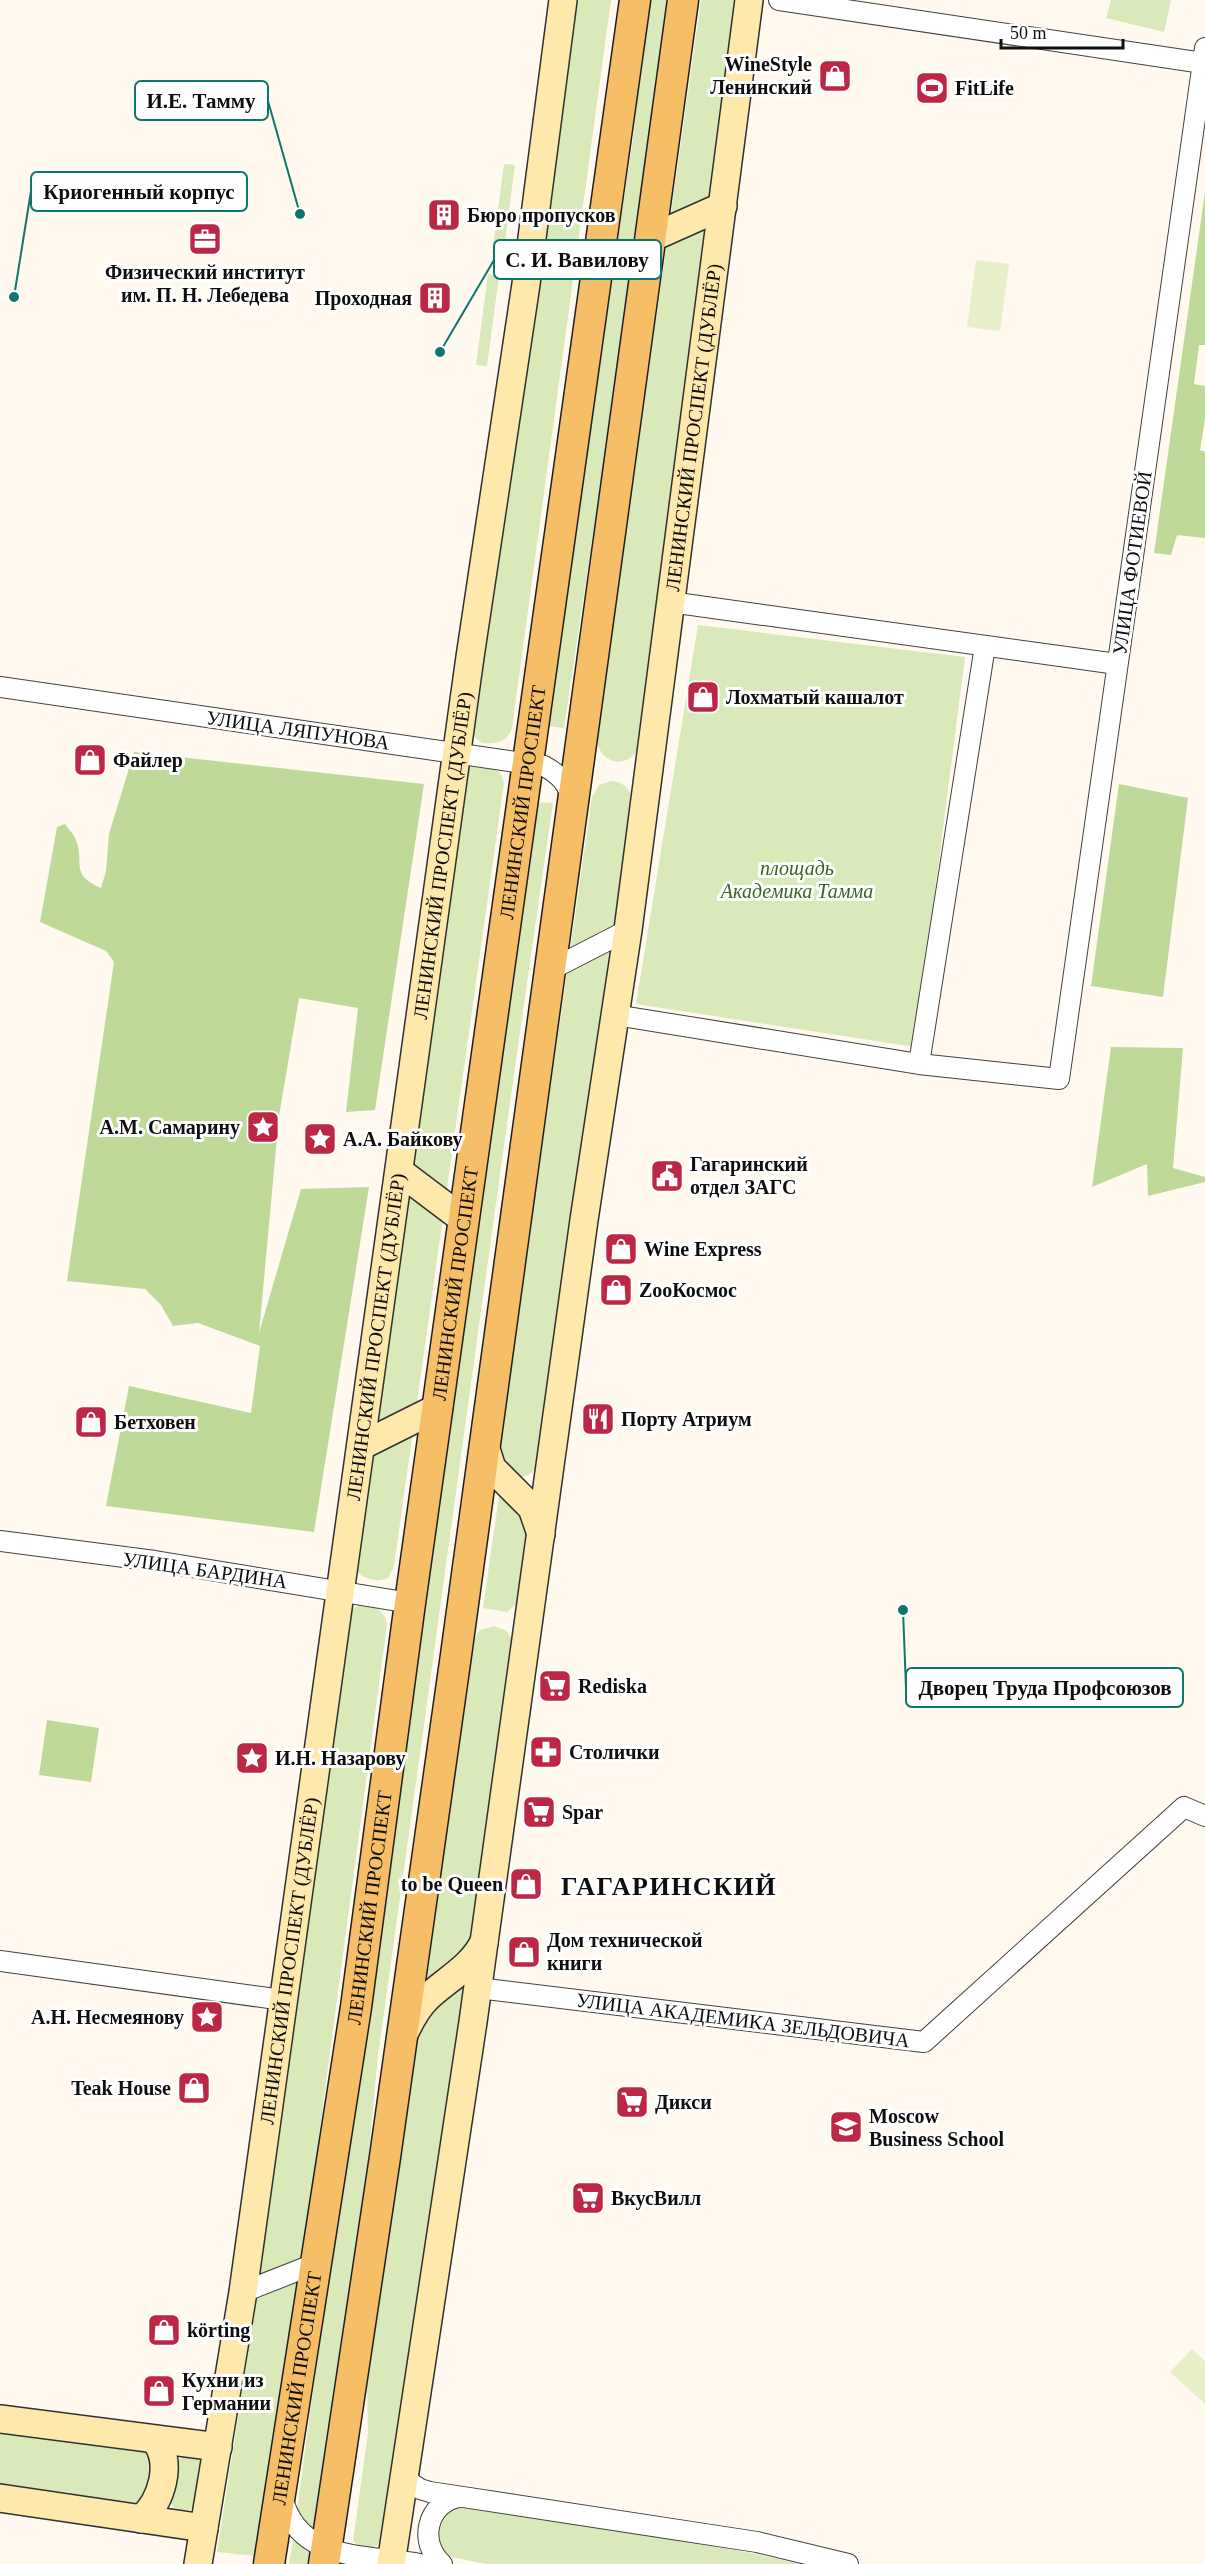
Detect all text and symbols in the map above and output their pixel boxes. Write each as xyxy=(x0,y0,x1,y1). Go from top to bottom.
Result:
scale bar xyxy=(1001,12,1122,50)
text: 50 m xyxy=(1010,23,1047,43)
place label: WineStyle Ленинский xyxy=(710,53,812,98)
shop icon: WineStyle Ленинский xyxy=(817,58,853,94)
sports icon: FitLife xyxy=(914,70,950,106)
place label: FitLife xyxy=(955,77,1014,99)
callout: И.Е. Тамму xyxy=(135,81,268,120)
text: И.Е. Тамму xyxy=(146,89,256,113)
callout: Криогенный корпус xyxy=(31,172,247,211)
text: Криогенный корпус xyxy=(43,180,235,204)
building icon: Бюро пропусков xyxy=(426,197,462,233)
place label: Бюро пропусков xyxy=(467,204,616,227)
office icon: Физический институт им. П. Н. Лебедева xyxy=(187,221,223,257)
callout: С. И. Вавилову xyxy=(494,240,661,279)
text: С. И. Вавилову xyxy=(505,248,649,272)
place label: Физический институт им. П. Н. Лебедева xyxy=(105,261,305,306)
street label: ЛЕНИНСКИЙ ПРОСПЕКТ (ДУБЛЁР) xyxy=(661,262,727,592)
building icon: Проходная xyxy=(417,280,453,316)
place label: Проходная xyxy=(315,287,412,310)
street label: УЛИЦА ФОТИЕВОЙ xyxy=(1108,470,1157,656)
shop icon: Лохматый кашалот xyxy=(685,679,721,715)
street label: ЛЕНИНСКИЙ ПРОСПЕКТ xyxy=(495,684,550,921)
place label: Лохматый кашалот xyxy=(726,686,904,708)
street label: ЛЕНИНСКИЙ ПРОСПЕКТ (ДУБЛЁР) xyxy=(409,690,477,1021)
street label: УЛИЦА ЛЯПУНОВА xyxy=(205,706,392,755)
shop icon: Файлер xyxy=(72,742,108,778)
place label: Файлер xyxy=(113,749,183,772)
park label: площадь Академика Тамма xyxy=(719,857,873,902)
place icon: А.М. Самарину xyxy=(245,1109,281,1145)
place label: А.М. Самарину xyxy=(100,1116,240,1139)
place icon: А.А. Байкову xyxy=(302,1121,338,1157)
place label: А.А. Байкову xyxy=(343,1128,463,1151)
place label: Гагаринский отдел ЗАГС xyxy=(690,1153,808,1198)
public building icon: Гагаринский отдел ЗАГС xyxy=(649,1158,685,1194)
street label: ЛЕНИНСКИЙ ПРОСПЕКТ xyxy=(428,1165,482,1402)
street label: ЛЕНИНСКИЙ ПРОСПЕКТ (ДУБЛЁР) xyxy=(342,1172,410,1502)
shop icon: Wine Express xyxy=(603,1231,639,1267)
place label: Wine Express xyxy=(644,1238,762,1261)
shop icon: ZooКосмос xyxy=(598,1272,634,1308)
place label: ZooКосмос xyxy=(639,1279,737,1301)
restaurant icon: Порту Атриум xyxy=(580,1401,616,1437)
shop icon: Бетховен xyxy=(73,1404,109,1440)
place label: Порту Атриум xyxy=(621,1408,752,1431)
place label: Бетховен xyxy=(114,1411,196,1433)
street label: УЛИЦА БАРДИНА xyxy=(121,1548,289,1594)
supermarket icon: Rediska xyxy=(537,1668,573,1704)
callout: Дворец Труда Профсоюзов xyxy=(906,1668,1183,1707)
place label: Rediska xyxy=(578,1675,647,1697)
text: Дворец Труда Профсоюзов xyxy=(918,1676,1172,1700)
pharmacy icon: Столички xyxy=(528,1734,564,1770)
place icon: И.Н. Назарову xyxy=(234,1740,270,1776)
place label: Столички xyxy=(569,1741,660,1763)
place label: И.Н. Назарову xyxy=(275,1747,405,1770)
street label: ЛЕНИНСКИЙ ПРОСПЕКТ xyxy=(342,1789,396,2026)
supermarket icon: Spar xyxy=(521,1794,557,1830)
street label: ЛЕНИНСКИЙ ПРОСПЕКТ (ДУБЛЁР) xyxy=(255,1796,324,2126)
place label: Spar xyxy=(562,1801,603,1824)
shop icon: to be Queen xyxy=(508,1866,544,1902)
district label: ГАГАРИНСКИЙ xyxy=(561,1872,777,1901)
place label: to be Queen xyxy=(401,1873,503,1895)
place label: Дом технической книги xyxy=(547,1929,702,1974)
shop icon: Дом технической книги xyxy=(506,1934,542,1970)
street label: УЛИЦА АКАДЕМИКА ЗЕЛЬДОВИЧА xyxy=(575,1989,912,2052)
place icon: А.Н. Несмеянову xyxy=(189,1999,225,2035)
place label: А.Н. Несмеянову xyxy=(31,2006,184,2029)
shop icon: Teak House xyxy=(176,2070,212,2106)
place label: Teak House xyxy=(71,2077,171,2099)
supermarket icon: Дикси xyxy=(614,2084,650,2120)
place label: Дикси xyxy=(655,2091,712,2114)
place label: Moscow Business School xyxy=(869,2105,1004,2150)
school or university icon: Moscow Business School xyxy=(828,2109,864,2145)
supermarket icon: ВкусВилл xyxy=(570,2180,606,2216)
place label: ВкусВилл xyxy=(611,2187,701,2210)
street label: ЛЕНИНСКИЙ ПРОСПЕКТ xyxy=(267,2270,326,2506)
shop icon: körting xyxy=(146,2312,182,2348)
place label: körting xyxy=(187,2319,250,2342)
place label: Кухни из Германии xyxy=(182,2369,271,2415)
shop icon: Кухни из Германии xyxy=(141,2373,177,2409)

